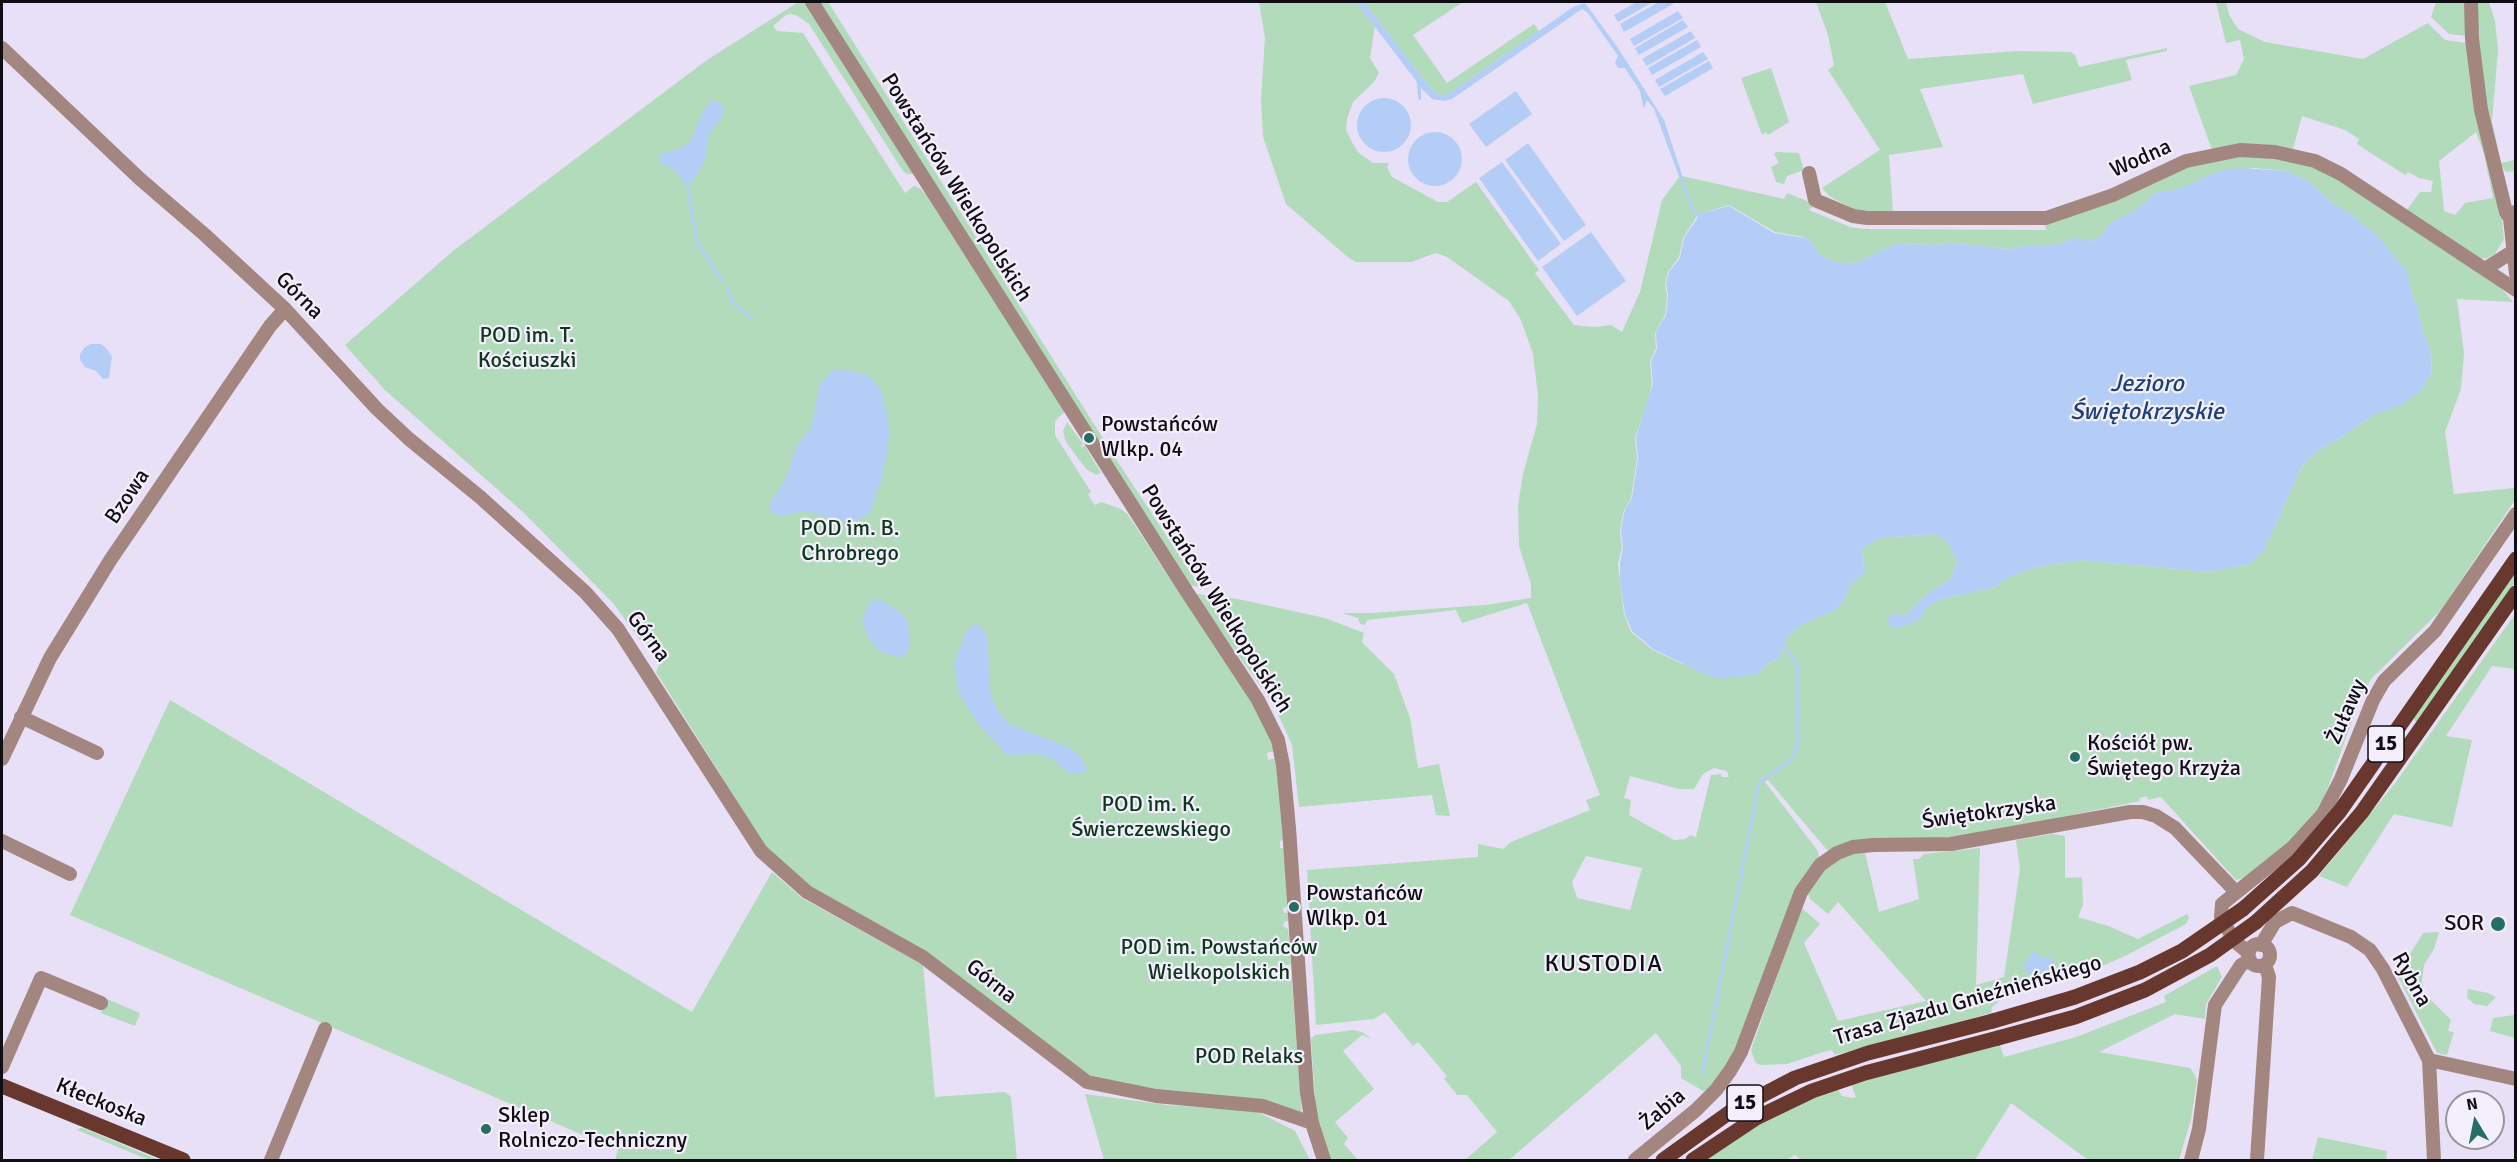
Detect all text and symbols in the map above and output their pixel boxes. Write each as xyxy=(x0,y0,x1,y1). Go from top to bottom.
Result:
street label: Powstańców Wielkopolskich xyxy=(875,69,1037,307)
street label: Wodna xyxy=(2106,134,2176,184)
street label: Górna xyxy=(270,267,328,325)
park label: POD im. T. Kościuszki xyxy=(478,323,576,374)
water label: Jezioro Świętokrzyskie xyxy=(2070,371,2224,427)
place label: Powstańców Wlkp. 04 xyxy=(1101,412,1218,464)
marker: Powstańców Wlkp. 04 xyxy=(1082,431,1096,445)
street label: Bzowa xyxy=(100,464,156,530)
street label: Powstańców Wielkopolskich xyxy=(1135,480,1297,718)
park label: POD im. B. Chrobrego xyxy=(800,516,900,568)
street label: Górna xyxy=(621,606,675,668)
street label: Żuławy xyxy=(2321,675,2373,749)
road number: 15 xyxy=(2368,726,2404,762)
place label: Kościół pw. Świętego Krzyża xyxy=(2087,731,2241,782)
marker: Kościół pw. Świętego Krzyża xyxy=(2068,750,2082,764)
street label: Świętokrzyska xyxy=(1920,791,2058,835)
park label: POD im. K. Świerczewskiego xyxy=(1071,792,1231,843)
place label: Powstańców Wlkp. 01 xyxy=(1306,881,1423,932)
marker: Powstańców Wlkp. 01 xyxy=(1287,900,1301,914)
place label: SOR xyxy=(2444,911,2484,937)
marker: SOR xyxy=(2489,915,2507,933)
park label: POD im. Powstańców Wielkopolskich xyxy=(1120,935,1318,986)
street label: Rybna xyxy=(2385,948,2437,1012)
street label: Trasa Zjazdu Gnieźnieńskiego xyxy=(1831,950,2105,1052)
district label: KUSTODIA xyxy=(1544,951,1664,979)
street label: Górna xyxy=(960,954,1022,1010)
park label: POD Relaks xyxy=(1195,1044,1303,1070)
street label: Kłeckoska xyxy=(52,1073,150,1133)
street label: Żabia xyxy=(1635,1083,1691,1137)
road number: 15 xyxy=(1727,1085,1763,1121)
north arrow xyxy=(2445,1090,2505,1150)
text: N xyxy=(2465,1093,2479,1115)
place label: Sklep Rolniczo-Techniczny xyxy=(498,1103,687,1154)
marker: Sklep Rolniczo-Techniczny xyxy=(479,1122,493,1136)

